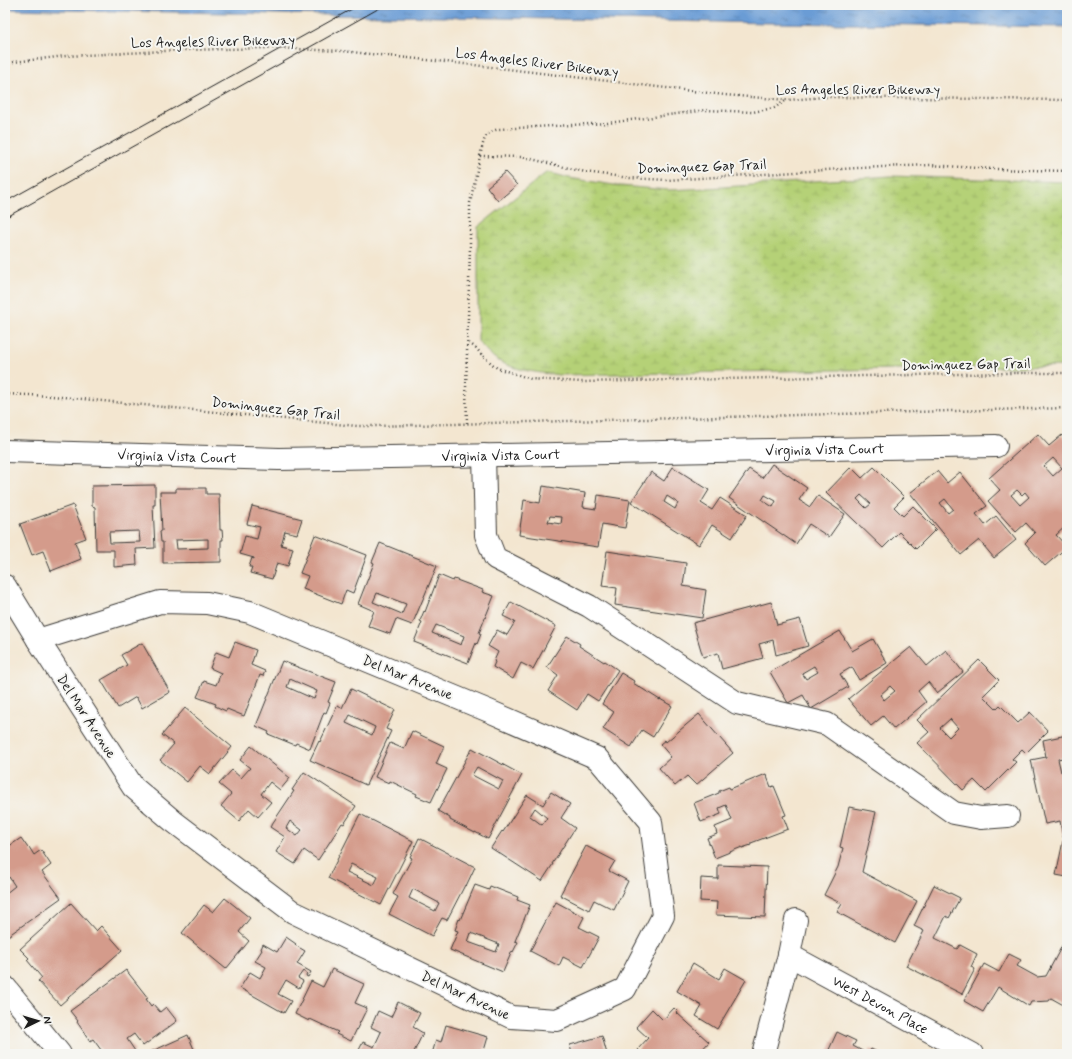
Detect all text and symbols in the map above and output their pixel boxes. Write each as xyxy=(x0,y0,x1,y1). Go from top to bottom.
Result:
street label: Los Angeles River Bikeway xyxy=(131,32,295,52)
street label: Los Angeles River Bikeway xyxy=(454,44,619,82)
street label: Los Angeles River Bikeway xyxy=(776,81,940,99)
street label: Dominguez Gap Trail xyxy=(637,156,767,178)
street label: Dominguez Gap Trail xyxy=(901,355,1031,375)
street label: Dominguez Gap Trail xyxy=(211,393,341,425)
street label: Virginia Vista Court xyxy=(765,440,885,461)
street label: Virginia Vista Court xyxy=(117,446,237,468)
street label: Virginia Vista Court xyxy=(441,446,561,467)
street label: Del Mar Avenue xyxy=(360,652,456,704)
street label: Del Mar Avenue xyxy=(52,671,120,762)
street label: Del Mar Avenue xyxy=(418,967,513,1025)
street label: West Devon Place xyxy=(829,972,931,1039)
north arrow xyxy=(18,1001,58,1041)
text: N xyxy=(40,1016,54,1024)

